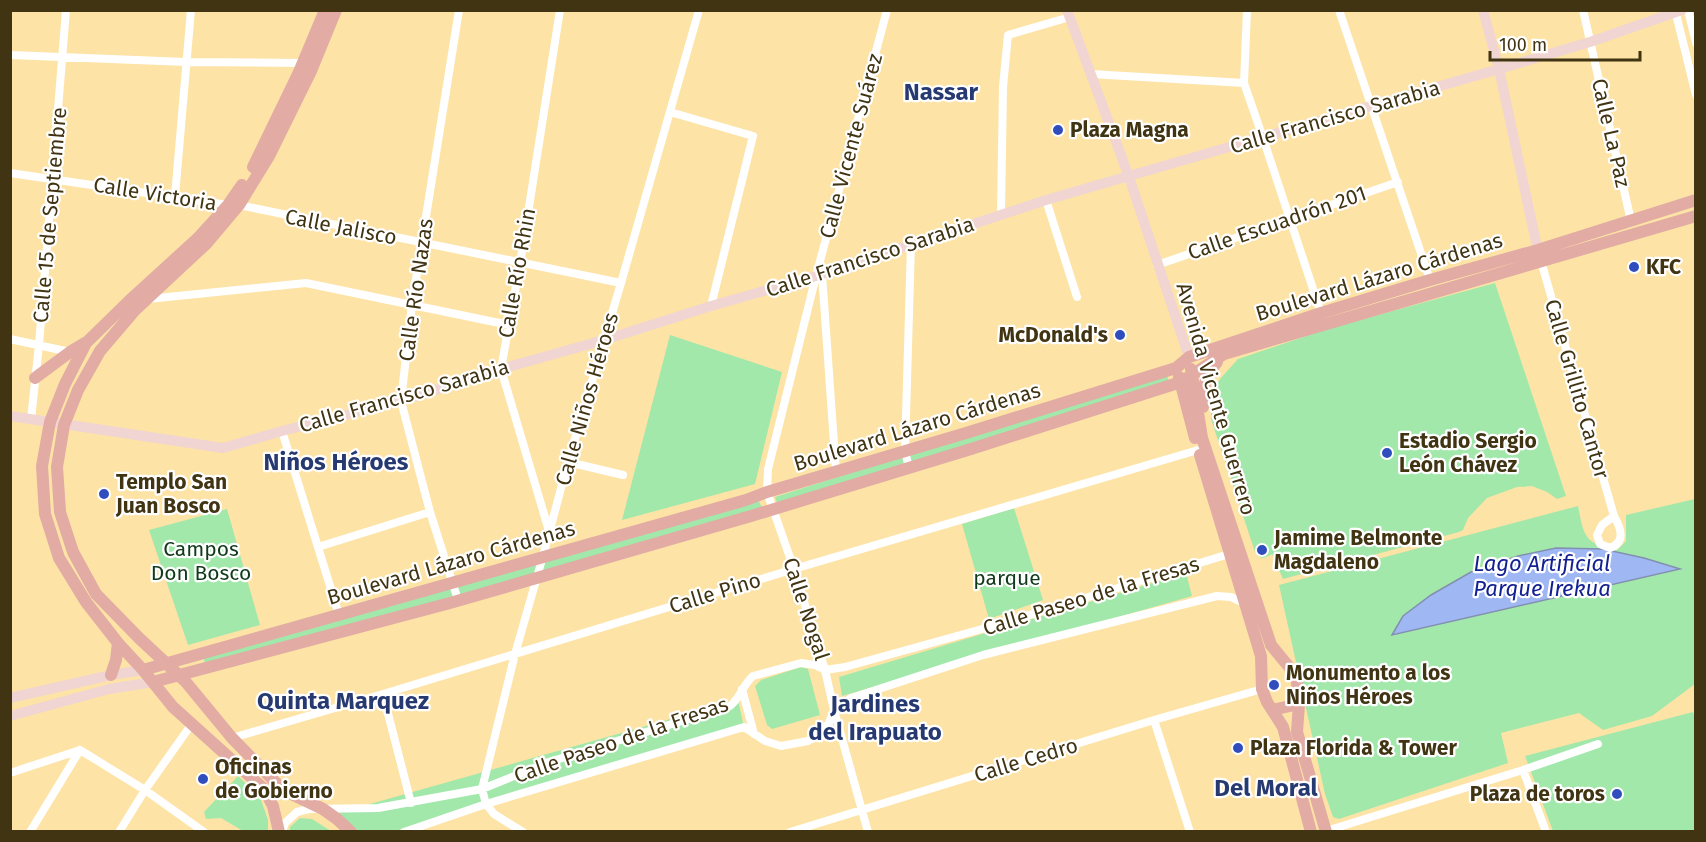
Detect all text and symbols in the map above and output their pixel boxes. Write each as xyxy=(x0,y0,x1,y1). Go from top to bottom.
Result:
scale bar xyxy=(1490,24,1640,62)
text: 100 m xyxy=(1499,34,1547,56)
street label: Calle Vicente Suárez xyxy=(814,51,888,241)
street label: Calle Francisco Sarabia xyxy=(1227,75,1443,159)
street label: Calle La Paz xyxy=(1586,76,1636,190)
district label: Nassar xyxy=(904,78,979,106)
street label: Calle 15 de Septiembre xyxy=(28,106,72,324)
place label: Plaza Magna xyxy=(1070,117,1189,143)
marker: Plaza Magna xyxy=(1051,123,1065,137)
street label: Calle Victoria xyxy=(91,171,219,217)
street label: Calle Escuadrón 201 xyxy=(1184,180,1370,266)
street label: Calle Jalisco xyxy=(283,203,399,251)
street label: Calle Río Rhin xyxy=(493,206,541,340)
street label: Calle Francisco Sarabia xyxy=(763,211,977,303)
street label: Calle Río Nazas xyxy=(393,217,439,363)
street label: Boulevard Lázaro Cárdenas xyxy=(1252,227,1506,327)
place label: KFC xyxy=(1646,254,1681,280)
marker: KFC xyxy=(1627,260,1641,274)
street label: Avenida Vicente Guerrero xyxy=(1170,280,1262,518)
street label: Calle Grillito Cantor xyxy=(1539,296,1615,482)
street label: Calle Niños Héroes xyxy=(550,309,624,489)
place label: McDonald's xyxy=(998,322,1108,348)
marker: McDonald's xyxy=(1113,328,1127,342)
street label: Calle Francisco Sarabia xyxy=(296,354,512,438)
street label: Boulevard Lázaro Cárdenas xyxy=(790,377,1044,477)
place label: Estadio Sergio León Chávez xyxy=(1399,428,1537,478)
marker: Estadio Sergio León Chávez xyxy=(1380,446,1394,460)
district label: Niños Héroes xyxy=(264,448,409,476)
place label: Templo San Juan Bosco xyxy=(115,469,227,519)
marker: Templo San Juan Bosco xyxy=(97,487,111,501)
street label: Boulevard Lázaro Cárdenas xyxy=(324,515,578,611)
place label: Jamime Belmonte Magdaleno xyxy=(1273,525,1443,575)
park label: Campos Don Bosco xyxy=(151,536,251,586)
marker: Jamime Belmonte Magdaleno xyxy=(1255,543,1269,557)
water label: Lago Artificial Parque Irekua xyxy=(1473,550,1611,602)
street label: Calle Paseo de la Fresas xyxy=(980,551,1203,641)
street label: Calle Nogal xyxy=(777,554,835,664)
park label: parque xyxy=(973,565,1041,591)
street label: Calle Pino xyxy=(666,567,764,619)
place label: Monumento a los Niños Héroes xyxy=(1286,660,1450,710)
marker: Monumento a los Niños Héroes xyxy=(1267,678,1281,692)
district label: Quinta Marquez xyxy=(257,687,429,715)
district label: Jardines del Irapuato xyxy=(808,690,942,746)
street label: Calle Paseo de la Fresas xyxy=(510,691,732,789)
street label: Calle Cedro xyxy=(971,732,1081,788)
place label: Plaza Florida & Tower xyxy=(1250,735,1457,761)
marker: Plaza Florida & Tower xyxy=(1231,741,1245,755)
place label: Oficinas de Gobierno xyxy=(215,754,333,804)
marker: Oficinas de Gobierno xyxy=(196,772,210,786)
district label: Del Moral xyxy=(1214,774,1319,802)
place label: Plaza de toros xyxy=(1470,781,1605,807)
marker: Plaza de toros xyxy=(1610,787,1624,801)

